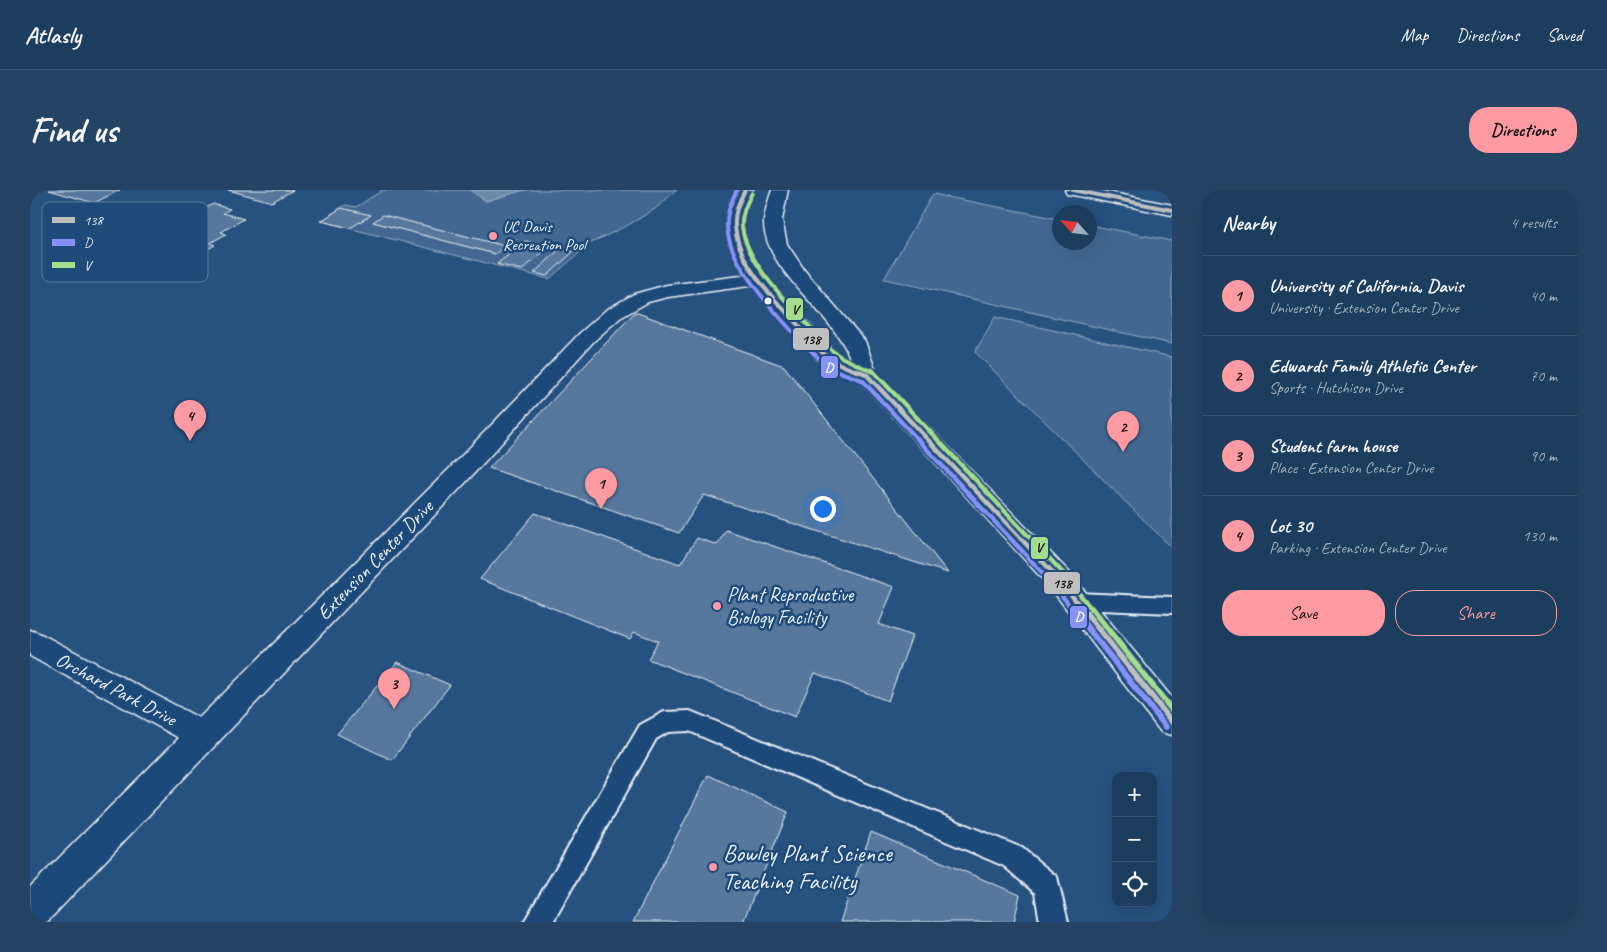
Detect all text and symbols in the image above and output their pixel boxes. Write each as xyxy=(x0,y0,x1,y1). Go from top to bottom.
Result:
text: Atlasly xyxy=(25,20,81,50)
text: Map xyxy=(1401,24,1428,46)
text: Directions xyxy=(1456,24,1519,46)
text: Saved xyxy=(1547,24,1582,46)
button: Directions xyxy=(1469,107,1577,153)
text: Find us xyxy=(30,108,117,153)
legend xyxy=(42,202,208,282)
north arrow xyxy=(1052,205,1097,250)
text: Nearby xyxy=(1222,210,1275,236)
text: 138 xyxy=(84,212,105,229)
text: 4 results xyxy=(1510,213,1557,233)
place label: UC Davis Recreation Pool xyxy=(503,217,589,255)
marker: UC Davis Recreation Pool xyxy=(487,230,499,242)
text: D xyxy=(84,234,94,251)
text: V xyxy=(84,257,94,274)
text: University of California, Davis xyxy=(1269,274,1463,298)
text: 1 xyxy=(1234,286,1242,306)
text: 40 m xyxy=(1530,286,1557,306)
unlabelled marker xyxy=(763,296,773,306)
line badge: V xyxy=(785,297,804,321)
text: University · Extension Center Drive xyxy=(1269,298,1459,318)
text: V xyxy=(792,301,802,318)
line badge: 138 xyxy=(792,327,830,351)
text: 138 xyxy=(802,331,822,348)
text: Edwards Family Athletic Center xyxy=(1269,354,1476,378)
line badge: D xyxy=(820,355,839,379)
text: D xyxy=(825,359,835,376)
text: 2 xyxy=(1234,366,1242,386)
text: 70 m xyxy=(1530,366,1557,386)
text: Sports · Hutchison Drive xyxy=(1269,378,1403,398)
pin: 4 xyxy=(174,400,206,441)
pin: 2 xyxy=(1107,411,1139,452)
text: Student farm house xyxy=(1269,434,1397,458)
text: 3 xyxy=(1234,446,1242,466)
text: 90 m xyxy=(1530,446,1557,466)
text: Place · Extension Center Drive xyxy=(1269,458,1433,478)
pin: 1 xyxy=(585,468,617,509)
street label: Extension Center Drive xyxy=(311,494,440,625)
your location xyxy=(810,496,836,522)
text: Lot 30 xyxy=(1269,514,1312,538)
text: 4 xyxy=(1234,526,1242,546)
text: 130 m xyxy=(1523,526,1557,546)
line badge: V xyxy=(1030,536,1049,560)
text: Parking · Extension Center Drive xyxy=(1269,538,1447,558)
text: V xyxy=(1036,539,1046,556)
line badge: 138 xyxy=(1043,571,1081,595)
text: 138 xyxy=(1053,575,1073,592)
place label: Plant Reproductive Biology Facility xyxy=(727,582,855,630)
button: Save xyxy=(1222,590,1385,636)
button: Share xyxy=(1395,590,1557,636)
marker: Plant Reproductive Biology Facility xyxy=(711,600,723,612)
line badge: D xyxy=(1069,605,1088,629)
text: D xyxy=(1075,608,1085,625)
street label: Orchard Park Drive xyxy=(51,647,182,732)
pin: 3 xyxy=(378,668,410,709)
map controls xyxy=(1112,772,1157,907)
button: + xyxy=(1112,772,1157,817)
button: − xyxy=(1112,817,1157,862)
place label: Bowley Plant Science Teaching Facility xyxy=(723,838,894,896)
marker: Bowley Plant Science Teaching Facility xyxy=(707,861,719,873)
button: locate xyxy=(1112,862,1157,907)

